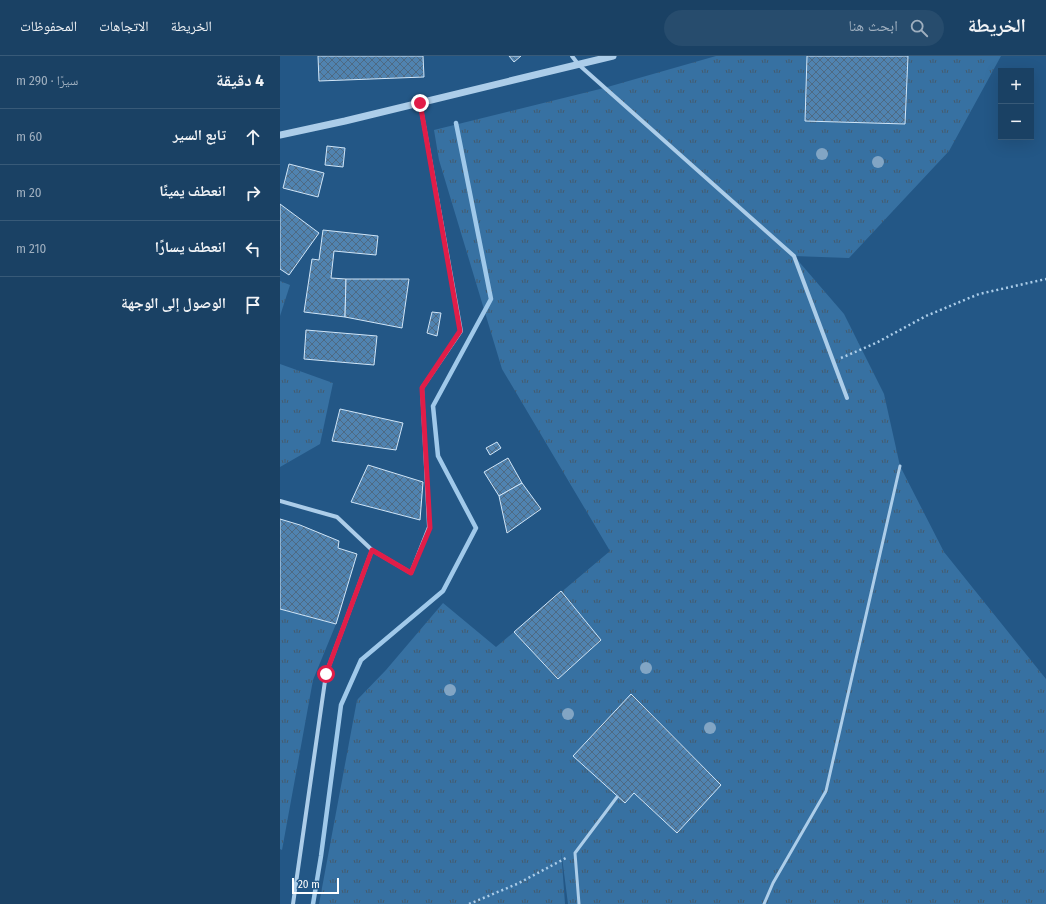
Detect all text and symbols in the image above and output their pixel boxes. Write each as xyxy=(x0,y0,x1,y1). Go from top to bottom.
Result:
search box xyxy=(664,10,944,46)
text: الخريطة xyxy=(968,14,1026,37)
text: ابحث هنا xyxy=(848,17,898,35)
icon: search xyxy=(908,17,930,39)
text: المحفوظات xyxy=(20,18,77,35)
text: الاتجاهات xyxy=(99,18,149,35)
text: الخريطة xyxy=(171,18,212,35)
map controls xyxy=(998,68,1034,140)
button: + xyxy=(998,68,1034,104)
text: 4 دقيقة xyxy=(216,70,264,91)
text: سيرًا · 290 m xyxy=(16,73,78,88)
route end xyxy=(411,94,429,112)
button: − xyxy=(998,104,1034,140)
text: تابع السير xyxy=(173,126,226,144)
icon: ahead xyxy=(242,126,264,148)
text: 60 m xyxy=(16,129,42,144)
text: انعطف يمينًا xyxy=(159,182,226,200)
icon: right xyxy=(242,182,264,204)
text: 20 m xyxy=(16,185,42,200)
text: انعطف يسارًا xyxy=(155,238,226,256)
icon: left xyxy=(242,238,264,260)
text: 210 m xyxy=(16,241,46,256)
text: الوصول إلى الوجهة xyxy=(121,294,226,312)
icon: arrive xyxy=(242,294,264,316)
route start xyxy=(317,665,335,683)
scale bar xyxy=(292,876,339,895)
text: 20 m xyxy=(298,878,320,891)

